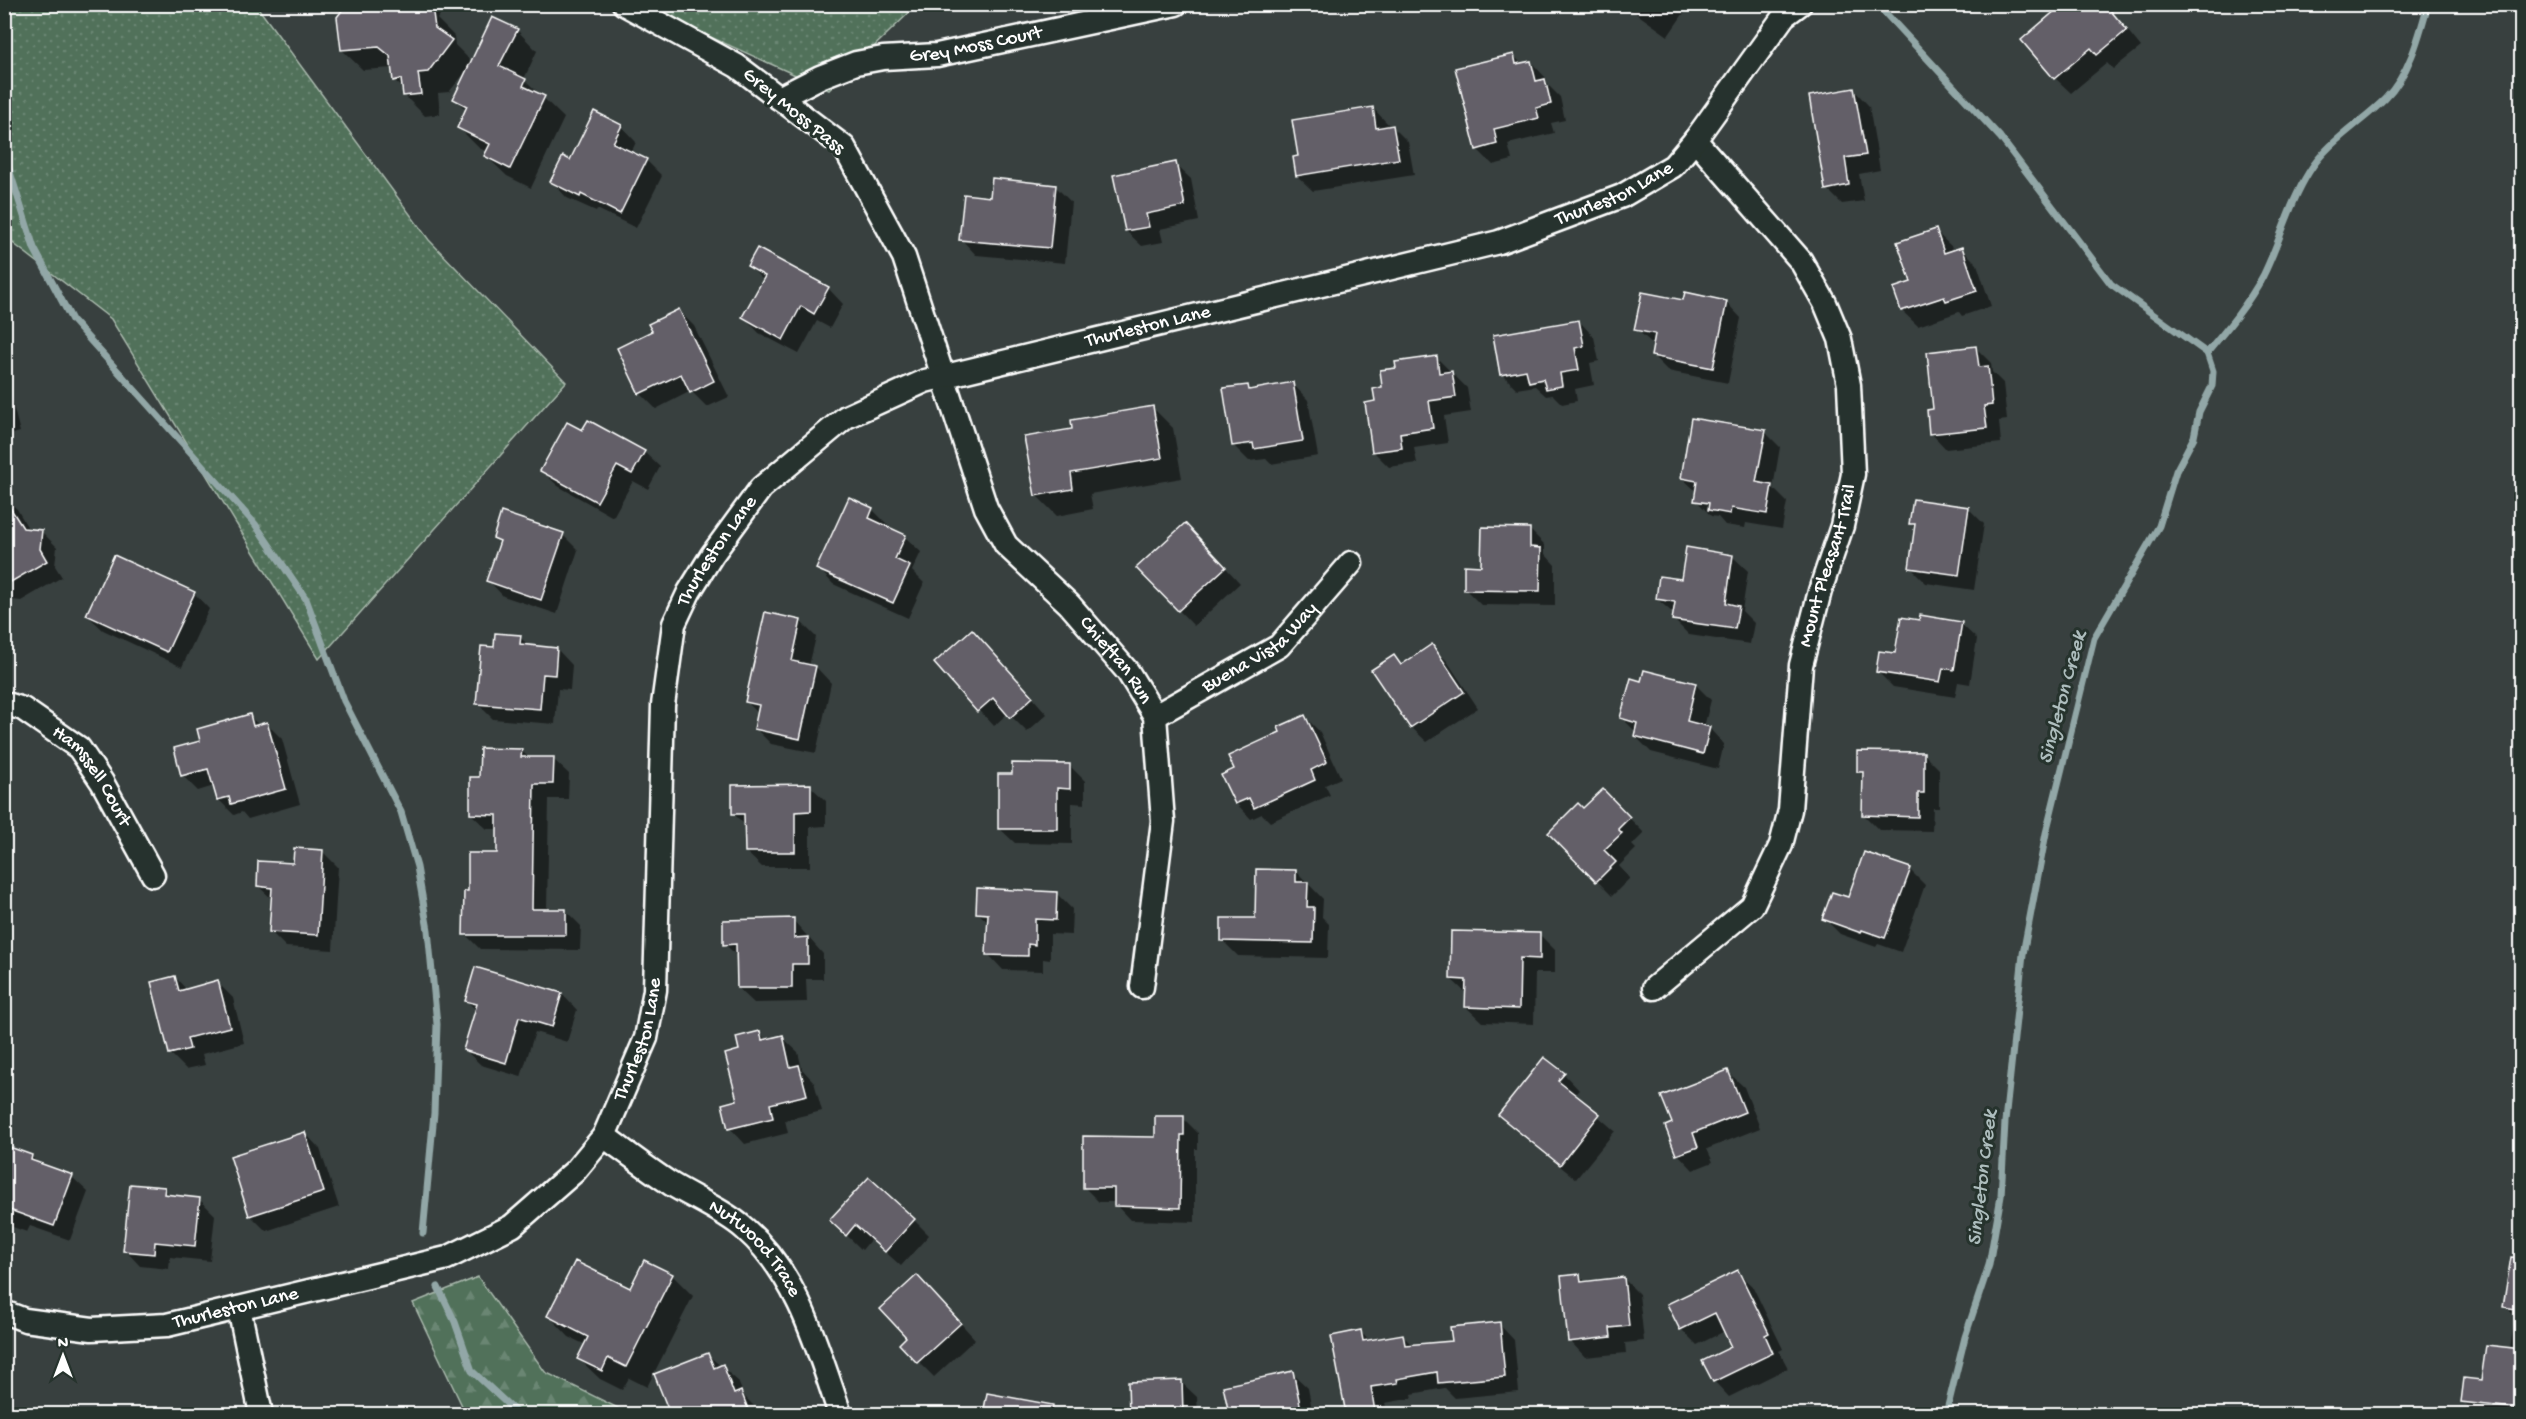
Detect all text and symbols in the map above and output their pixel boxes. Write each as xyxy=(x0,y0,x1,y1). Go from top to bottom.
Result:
street label: Grey Moss Court xyxy=(909,21,1046,68)
street label: Grey Moss Pass xyxy=(737,64,849,161)
street label: Thurleston Lane xyxy=(1551,156,1678,232)
street label: Thurleston Lane xyxy=(1082,301,1214,353)
street label: Mount Pleasant Trail xyxy=(1795,482,1862,650)
street label: Thurleston Lane xyxy=(672,491,763,611)
street label: Buena Vista Way xyxy=(1197,598,1323,699)
street label: Chieftan Run xyxy=(1074,612,1157,709)
water label: Singleton Creek xyxy=(2034,627,2094,767)
street label: Hamssell Court xyxy=(47,721,137,832)
street label: Thurleston Lane xyxy=(609,977,667,1105)
water label: Singleton Creek xyxy=(1963,1106,2005,1247)
street label: Nutwood Trace xyxy=(704,1195,806,1302)
street label: Thurleston Lane xyxy=(170,1282,302,1335)
north arrow xyxy=(33,1326,93,1386)
text: N xyxy=(58,1335,69,1354)

